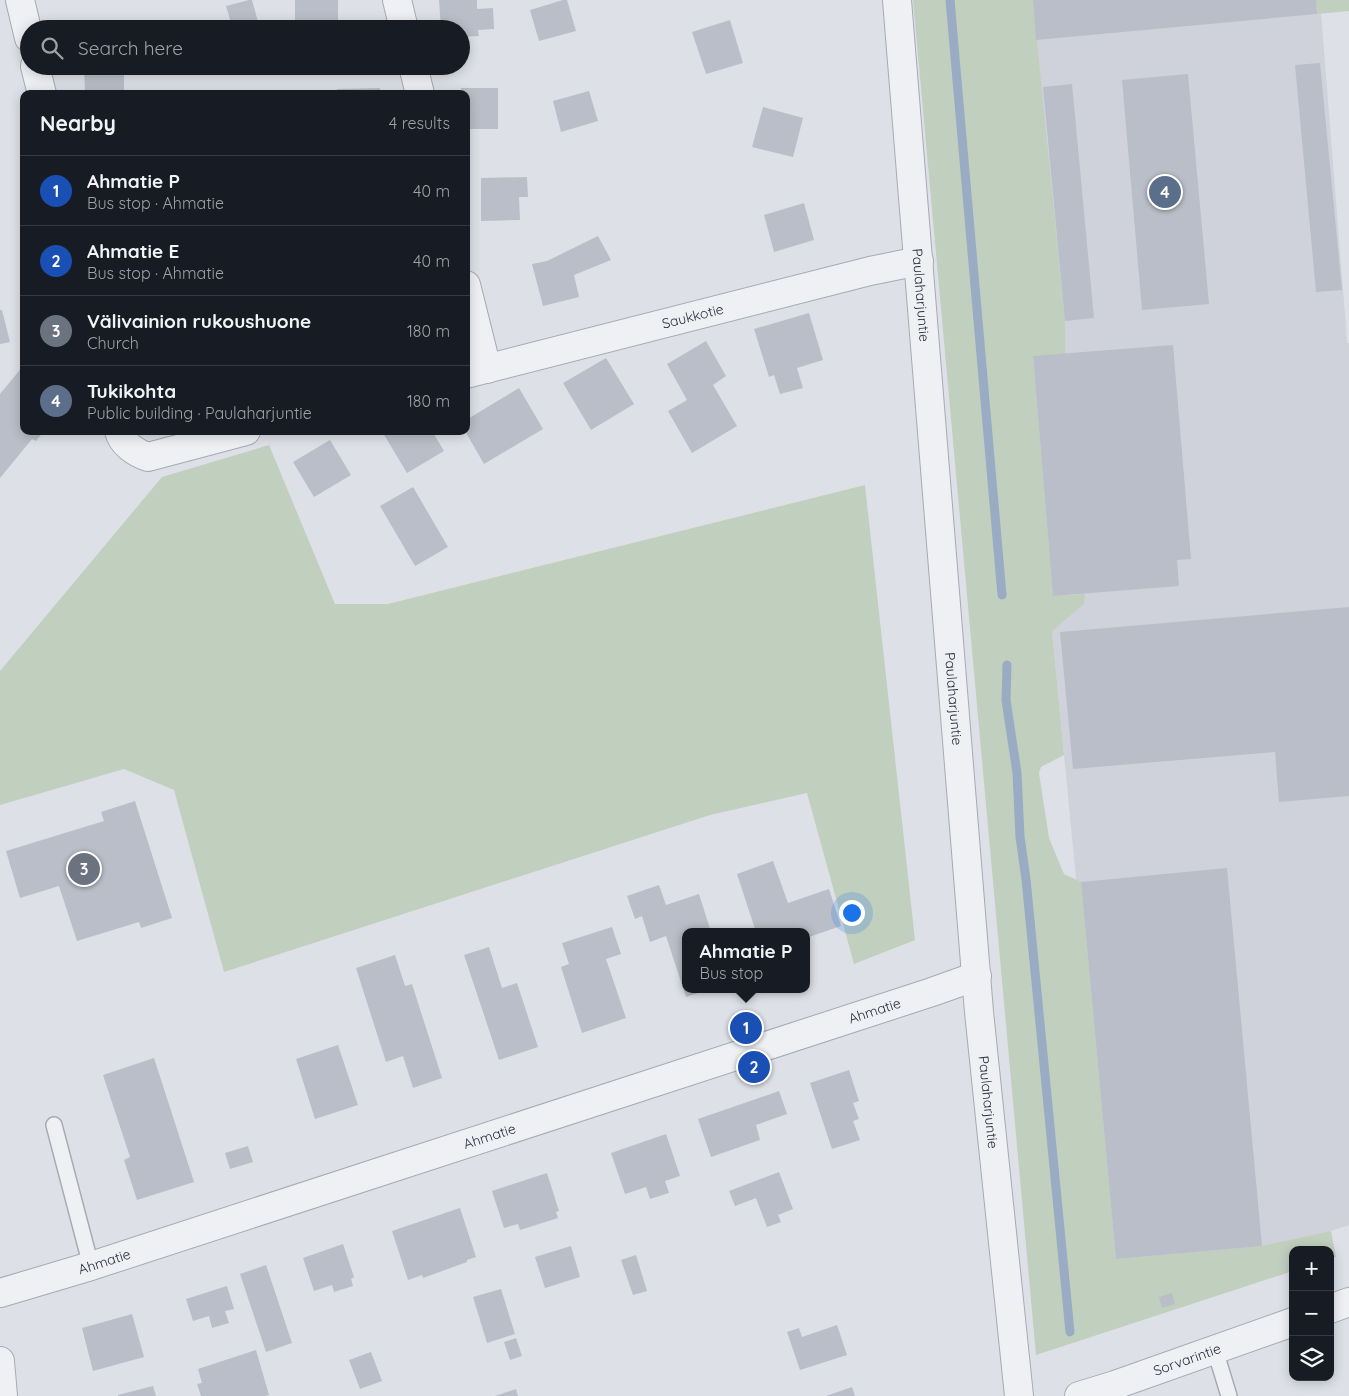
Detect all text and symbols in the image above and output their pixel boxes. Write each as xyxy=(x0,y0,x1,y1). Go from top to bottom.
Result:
search box xyxy=(20,20,470,75)
icon: search xyxy=(38,34,66,62)
text: Search here xyxy=(78,36,183,60)
text: Nearby xyxy=(40,110,116,136)
text: 4 results xyxy=(389,113,450,133)
text: Ahmatie P xyxy=(87,169,180,193)
pin: 4 xyxy=(1149,173,1181,211)
text: 1 xyxy=(53,181,59,201)
text: 40 m xyxy=(413,181,450,201)
text: Bus stop · Ahmatie xyxy=(87,193,224,213)
text: Ahmatie E xyxy=(87,239,179,263)
street label: Paulaharjuntie xyxy=(908,248,934,342)
text: 2 xyxy=(51,251,61,271)
text: 40 m xyxy=(413,251,450,271)
text: Bus stop · Ahmatie xyxy=(87,263,224,283)
street label: Saukkotie xyxy=(660,300,726,333)
text: Välivainion rukoushuone xyxy=(87,309,311,333)
text: 3 xyxy=(52,321,60,341)
text: 180 m xyxy=(407,321,450,341)
text: Church xyxy=(87,333,139,353)
text: Tukikohta xyxy=(87,379,176,403)
text: 4 xyxy=(51,391,61,411)
text: 180 m xyxy=(407,391,450,411)
text: Public building · Paulaharjuntie xyxy=(87,403,312,423)
street label: Paulaharjuntie xyxy=(941,651,966,746)
pin: 3 xyxy=(68,850,100,888)
your location xyxy=(839,900,865,926)
popup xyxy=(682,928,810,993)
text: Ahmatie P xyxy=(700,939,792,963)
text: Bus stop xyxy=(700,963,763,983)
street label: Ahmatie xyxy=(846,994,903,1028)
pin: 1 xyxy=(730,1009,762,1047)
pin: 2 xyxy=(738,1048,770,1086)
street label: Paulaharjuntie xyxy=(975,1055,1002,1150)
street label: Ahmatie xyxy=(461,1119,518,1153)
street label: Ahmatie xyxy=(76,1245,133,1278)
map controls xyxy=(1289,1246,1334,1381)
button: + xyxy=(1289,1246,1334,1291)
button: − xyxy=(1289,1291,1334,1336)
button: layers xyxy=(1289,1336,1334,1381)
street label: Sorvarintie xyxy=(1151,1339,1223,1380)

